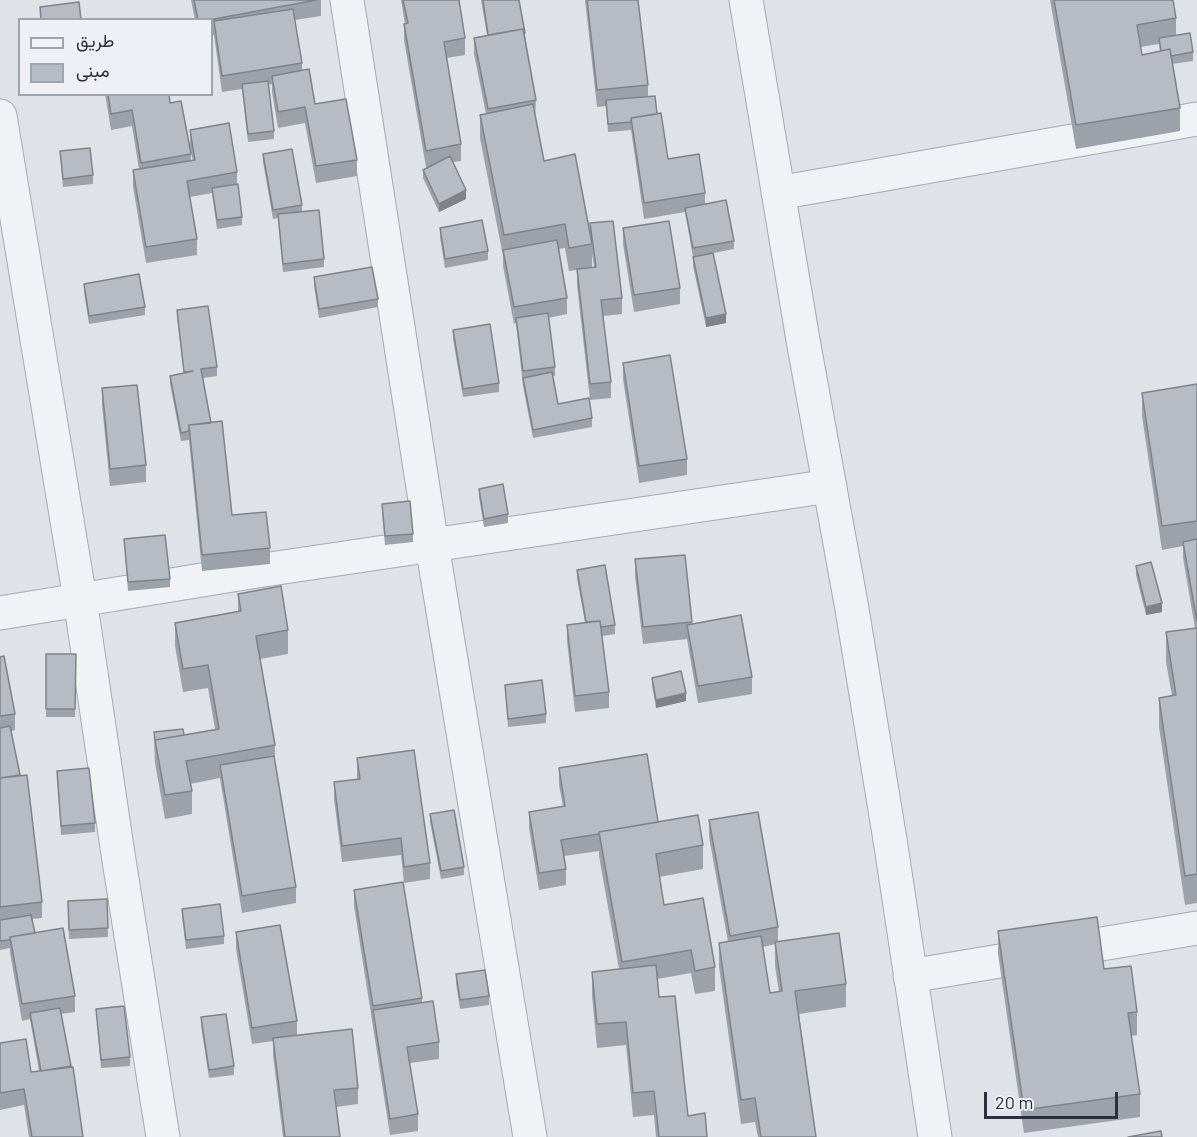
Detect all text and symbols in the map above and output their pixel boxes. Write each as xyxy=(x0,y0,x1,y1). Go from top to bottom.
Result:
legend xyxy=(18,18,213,96)
text: طريق xyxy=(76,29,114,51)
text: مبنى xyxy=(76,59,110,81)
scale bar xyxy=(987,1080,1120,1118)
text: 20 m xyxy=(995,1091,1033,1113)

